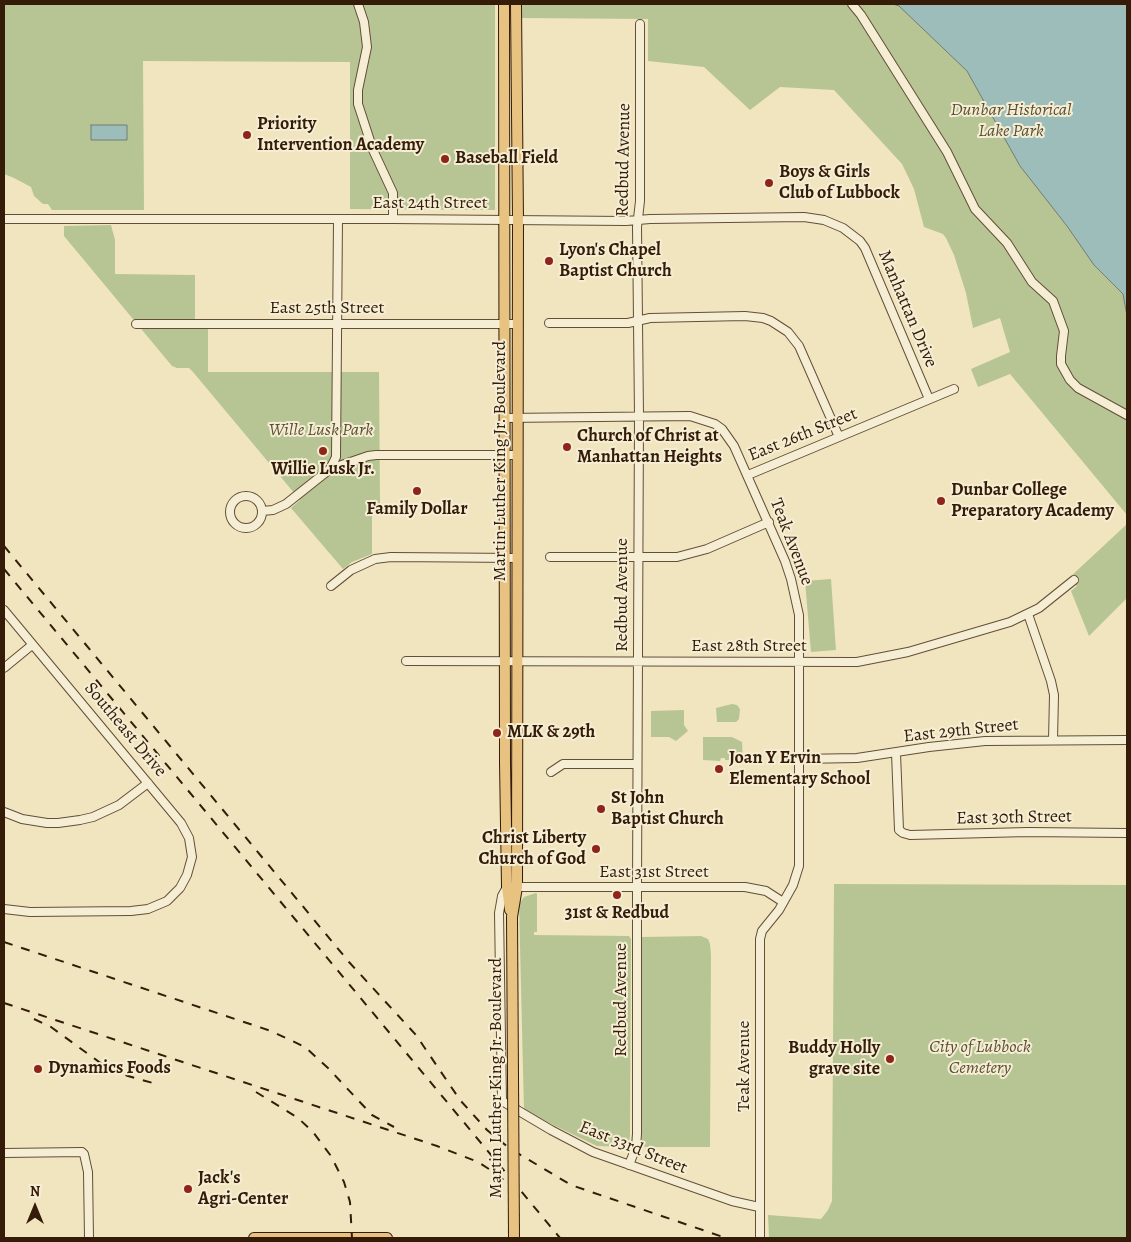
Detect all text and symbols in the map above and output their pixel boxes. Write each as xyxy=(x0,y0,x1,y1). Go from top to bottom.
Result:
park label: Dunbar Historical Lake Park xyxy=(950,100,1072,142)
street label: Redbud Avenue xyxy=(612,103,636,217)
place label: Priority Intervention Academy xyxy=(257,114,424,156)
marker: Priority Intervention Academy xyxy=(241,129,253,141)
place label: Baseball Field xyxy=(455,148,558,170)
marker: Baseball Field xyxy=(439,153,451,165)
place label: Boys & Girls Club of Lubbock xyxy=(779,162,900,204)
marker: Boys & Girls Club of Lubbock xyxy=(763,177,775,189)
street label: East 24th Street xyxy=(372,193,488,215)
place label: Lyon's Chapel Baptist Church xyxy=(559,240,672,282)
street label: Manhattan Drive xyxy=(873,247,941,371)
marker: Lyon's Chapel Baptist Church xyxy=(543,255,555,267)
street label: East 25th Street xyxy=(269,298,385,320)
street label: Martin Luther King Jr. Boulevard xyxy=(490,341,512,581)
street label: East 26th Street xyxy=(745,403,861,467)
park label: Wille Lusk Park xyxy=(269,420,373,442)
place label: Church of Christ at Manhattan Heights xyxy=(577,426,722,468)
marker: Church of Christ at Manhattan Heights xyxy=(561,441,573,453)
marker: Willie Lusk Jr. xyxy=(317,445,329,457)
place label: Willie Lusk Jr. xyxy=(271,459,375,481)
place label: Dunbar College Preparatory Academy xyxy=(951,480,1114,522)
marker: Family Dollar xyxy=(411,485,423,497)
marker: Dunbar College Preparatory Academy xyxy=(935,495,947,507)
street label: Teak Avenue xyxy=(765,496,817,588)
place label: Family Dollar xyxy=(366,499,468,521)
street label: Redbud Avenue xyxy=(612,538,634,652)
street label: East 28th Street xyxy=(691,636,807,658)
street label: Southeast Drive xyxy=(79,678,171,782)
street label: East 29th Street xyxy=(902,714,1020,748)
place label: MLK & 29th xyxy=(507,722,595,744)
marker: MLK & 29th xyxy=(491,727,503,739)
place label: Joan Y Ervin Elementary School xyxy=(729,748,870,791)
marker: Joan Y Ervin Elementary School xyxy=(713,763,725,775)
place label: St John Baptist Church xyxy=(611,788,724,831)
marker: St John Baptist Church xyxy=(595,803,607,815)
street label: East 30th Street xyxy=(956,806,1072,830)
place label: Christ Liberty Church of God xyxy=(478,828,586,871)
marker: Christ Liberty Church of God xyxy=(590,843,602,855)
street label: East 31st Street xyxy=(599,862,709,884)
marker: 31st & Redbud xyxy=(611,889,623,901)
place label: 31st & Redbud xyxy=(565,903,669,925)
street label: Redbud Avenue xyxy=(611,943,633,1057)
street label: Martin Luther King Jr. Boulevard xyxy=(486,958,508,1198)
street label: Teak Avenue xyxy=(734,1020,756,1112)
park label: City of Lubbock Cemetery xyxy=(929,1037,1031,1080)
place label: Buddy Holly grave site xyxy=(788,1038,880,1080)
marker: Buddy Holly grave site xyxy=(884,1053,896,1065)
place label: Dynamics Foods xyxy=(48,1058,171,1080)
marker: Dynamics Foods xyxy=(32,1063,44,1075)
street label: East 33rd Street xyxy=(576,1117,690,1179)
place label: Jack's Agri-Center xyxy=(198,1168,288,1210)
north arrow xyxy=(10,1182,60,1232)
text: N xyxy=(30,1182,40,1201)
marker: Jack's Agri-Center xyxy=(182,1183,194,1195)

